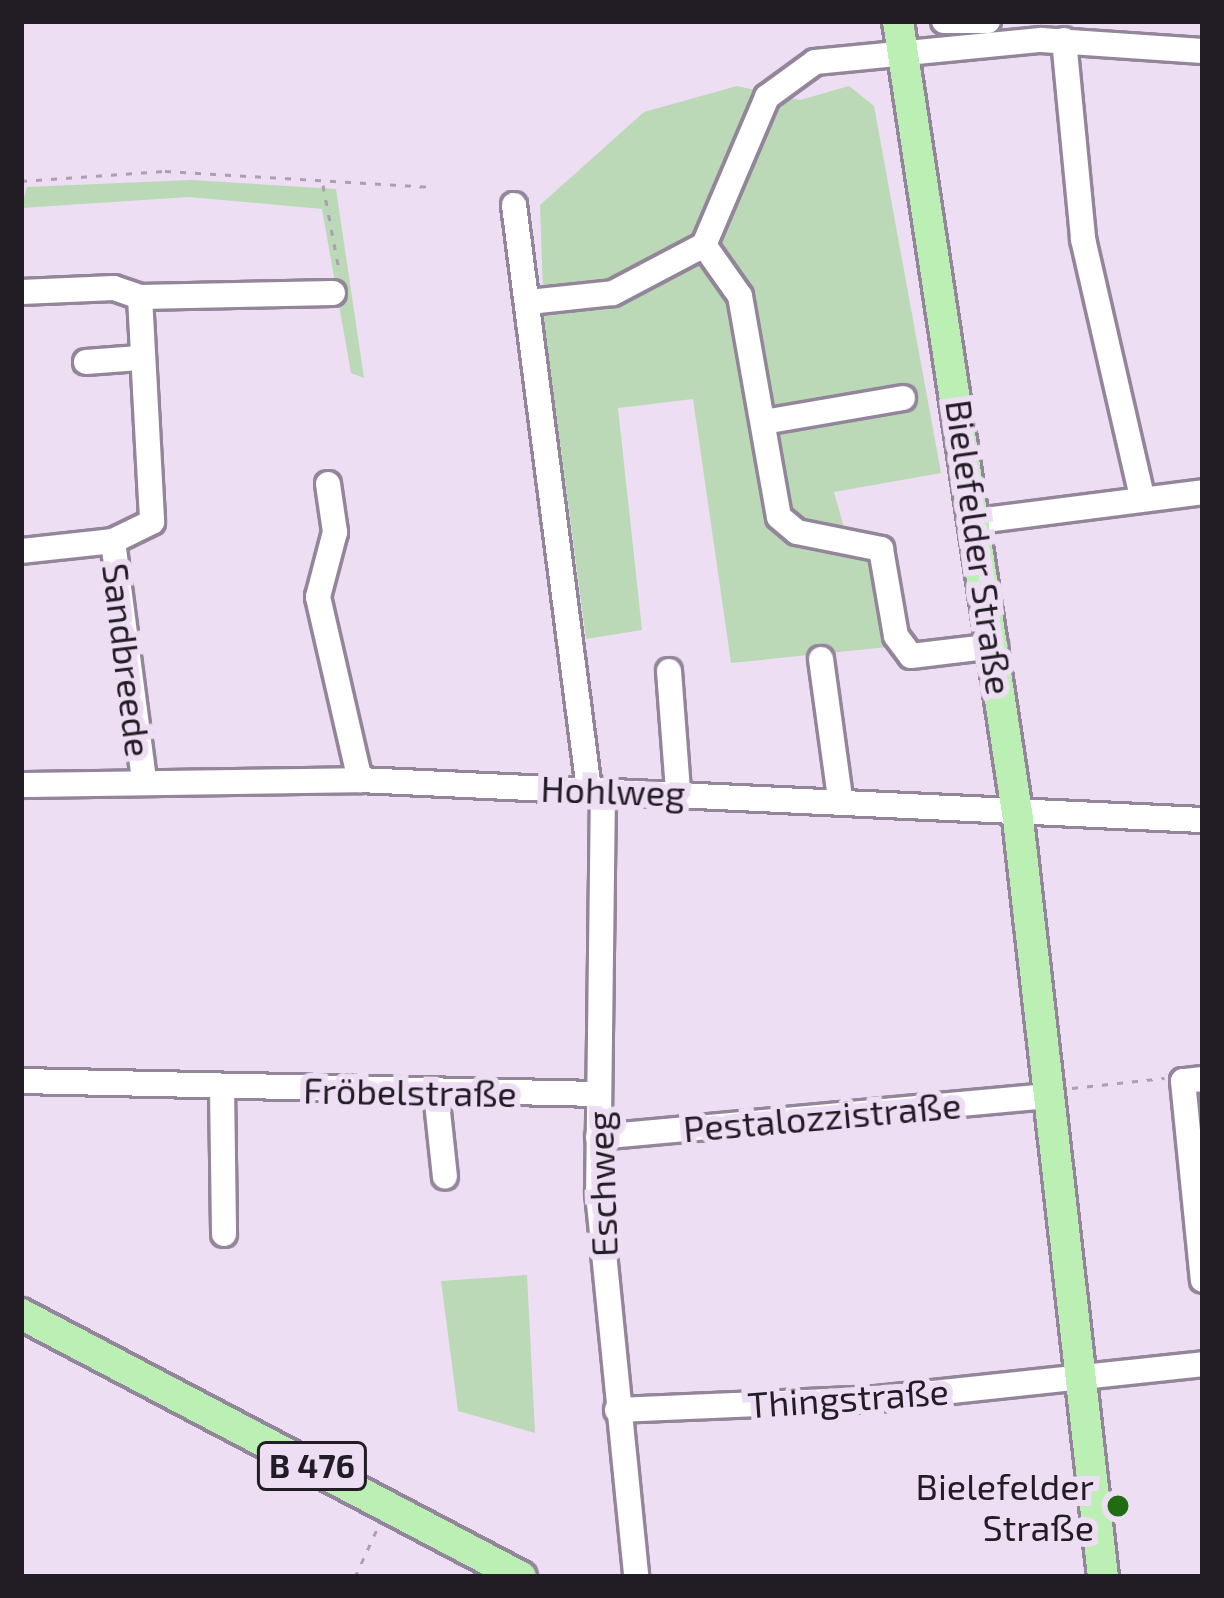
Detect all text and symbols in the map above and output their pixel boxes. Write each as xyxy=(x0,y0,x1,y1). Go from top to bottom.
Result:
street label: Bielefelder Straße xyxy=(938,396,1022,698)
street label: Sandbreede xyxy=(95,561,161,759)
street label: Hohlweg xyxy=(540,766,686,814)
street label: Fröbelstraße xyxy=(303,1068,517,1114)
street label: Pestalozzistraße xyxy=(681,1082,963,1150)
street label: Eschweg xyxy=(577,1110,625,1258)
street label: Thingstraße xyxy=(746,1368,950,1426)
road number: B 476 xyxy=(255,1439,369,1493)
place label: Bielefelder Straße xyxy=(916,1463,1094,1548)
marker: Bielefelder Straße xyxy=(1105,1493,1131,1519)

